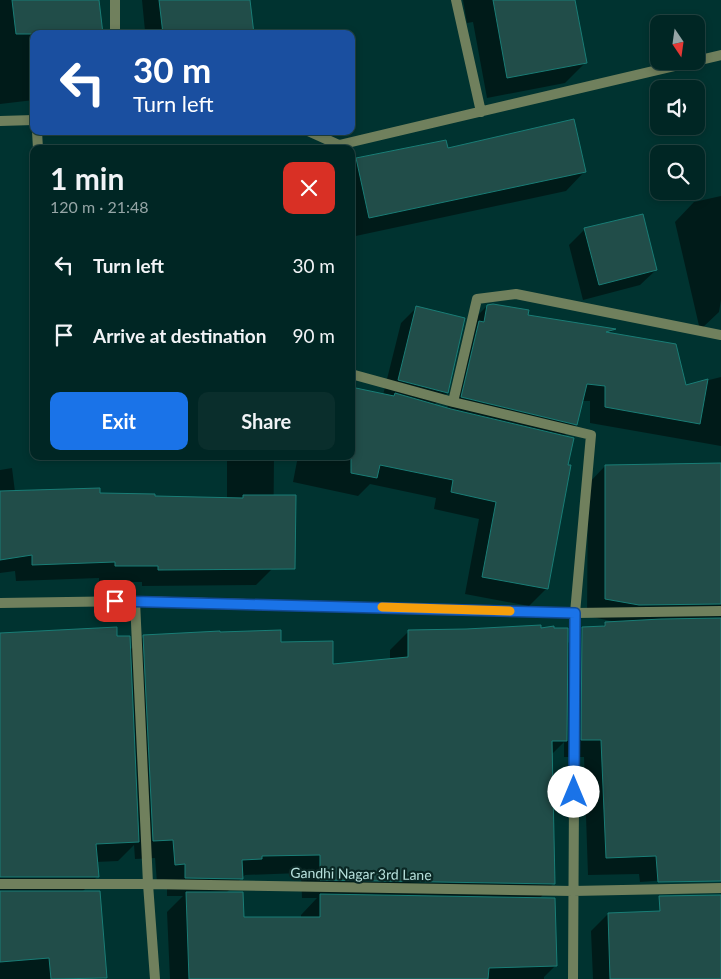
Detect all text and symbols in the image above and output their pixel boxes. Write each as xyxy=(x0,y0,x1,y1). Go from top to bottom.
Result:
north arrow xyxy=(650,15,705,70)
map controls xyxy=(650,15,705,200)
text: 30 m xyxy=(133,48,211,90)
icon: left xyxy=(50,50,115,115)
button: sound xyxy=(650,80,705,135)
text: Turn left xyxy=(133,90,214,117)
button: search xyxy=(650,145,705,200)
text: 1 min xyxy=(50,160,124,196)
button: close xyxy=(283,162,335,214)
text: 120 m · 21:48 xyxy=(50,197,149,216)
icon: left xyxy=(50,251,78,279)
text: Turn left xyxy=(93,254,164,277)
text: 30 m xyxy=(292,254,335,277)
icon: arrive xyxy=(50,321,78,349)
text: Arrive at destination xyxy=(93,324,266,347)
text: 90 m xyxy=(292,324,335,347)
button: Exit xyxy=(50,392,188,450)
button: Share xyxy=(198,392,335,450)
pin xyxy=(94,580,136,622)
icon: arrive xyxy=(101,587,129,615)
position arrow xyxy=(547,765,599,817)
street label: Gandhi Nagar 3rd Lane xyxy=(290,864,432,883)

